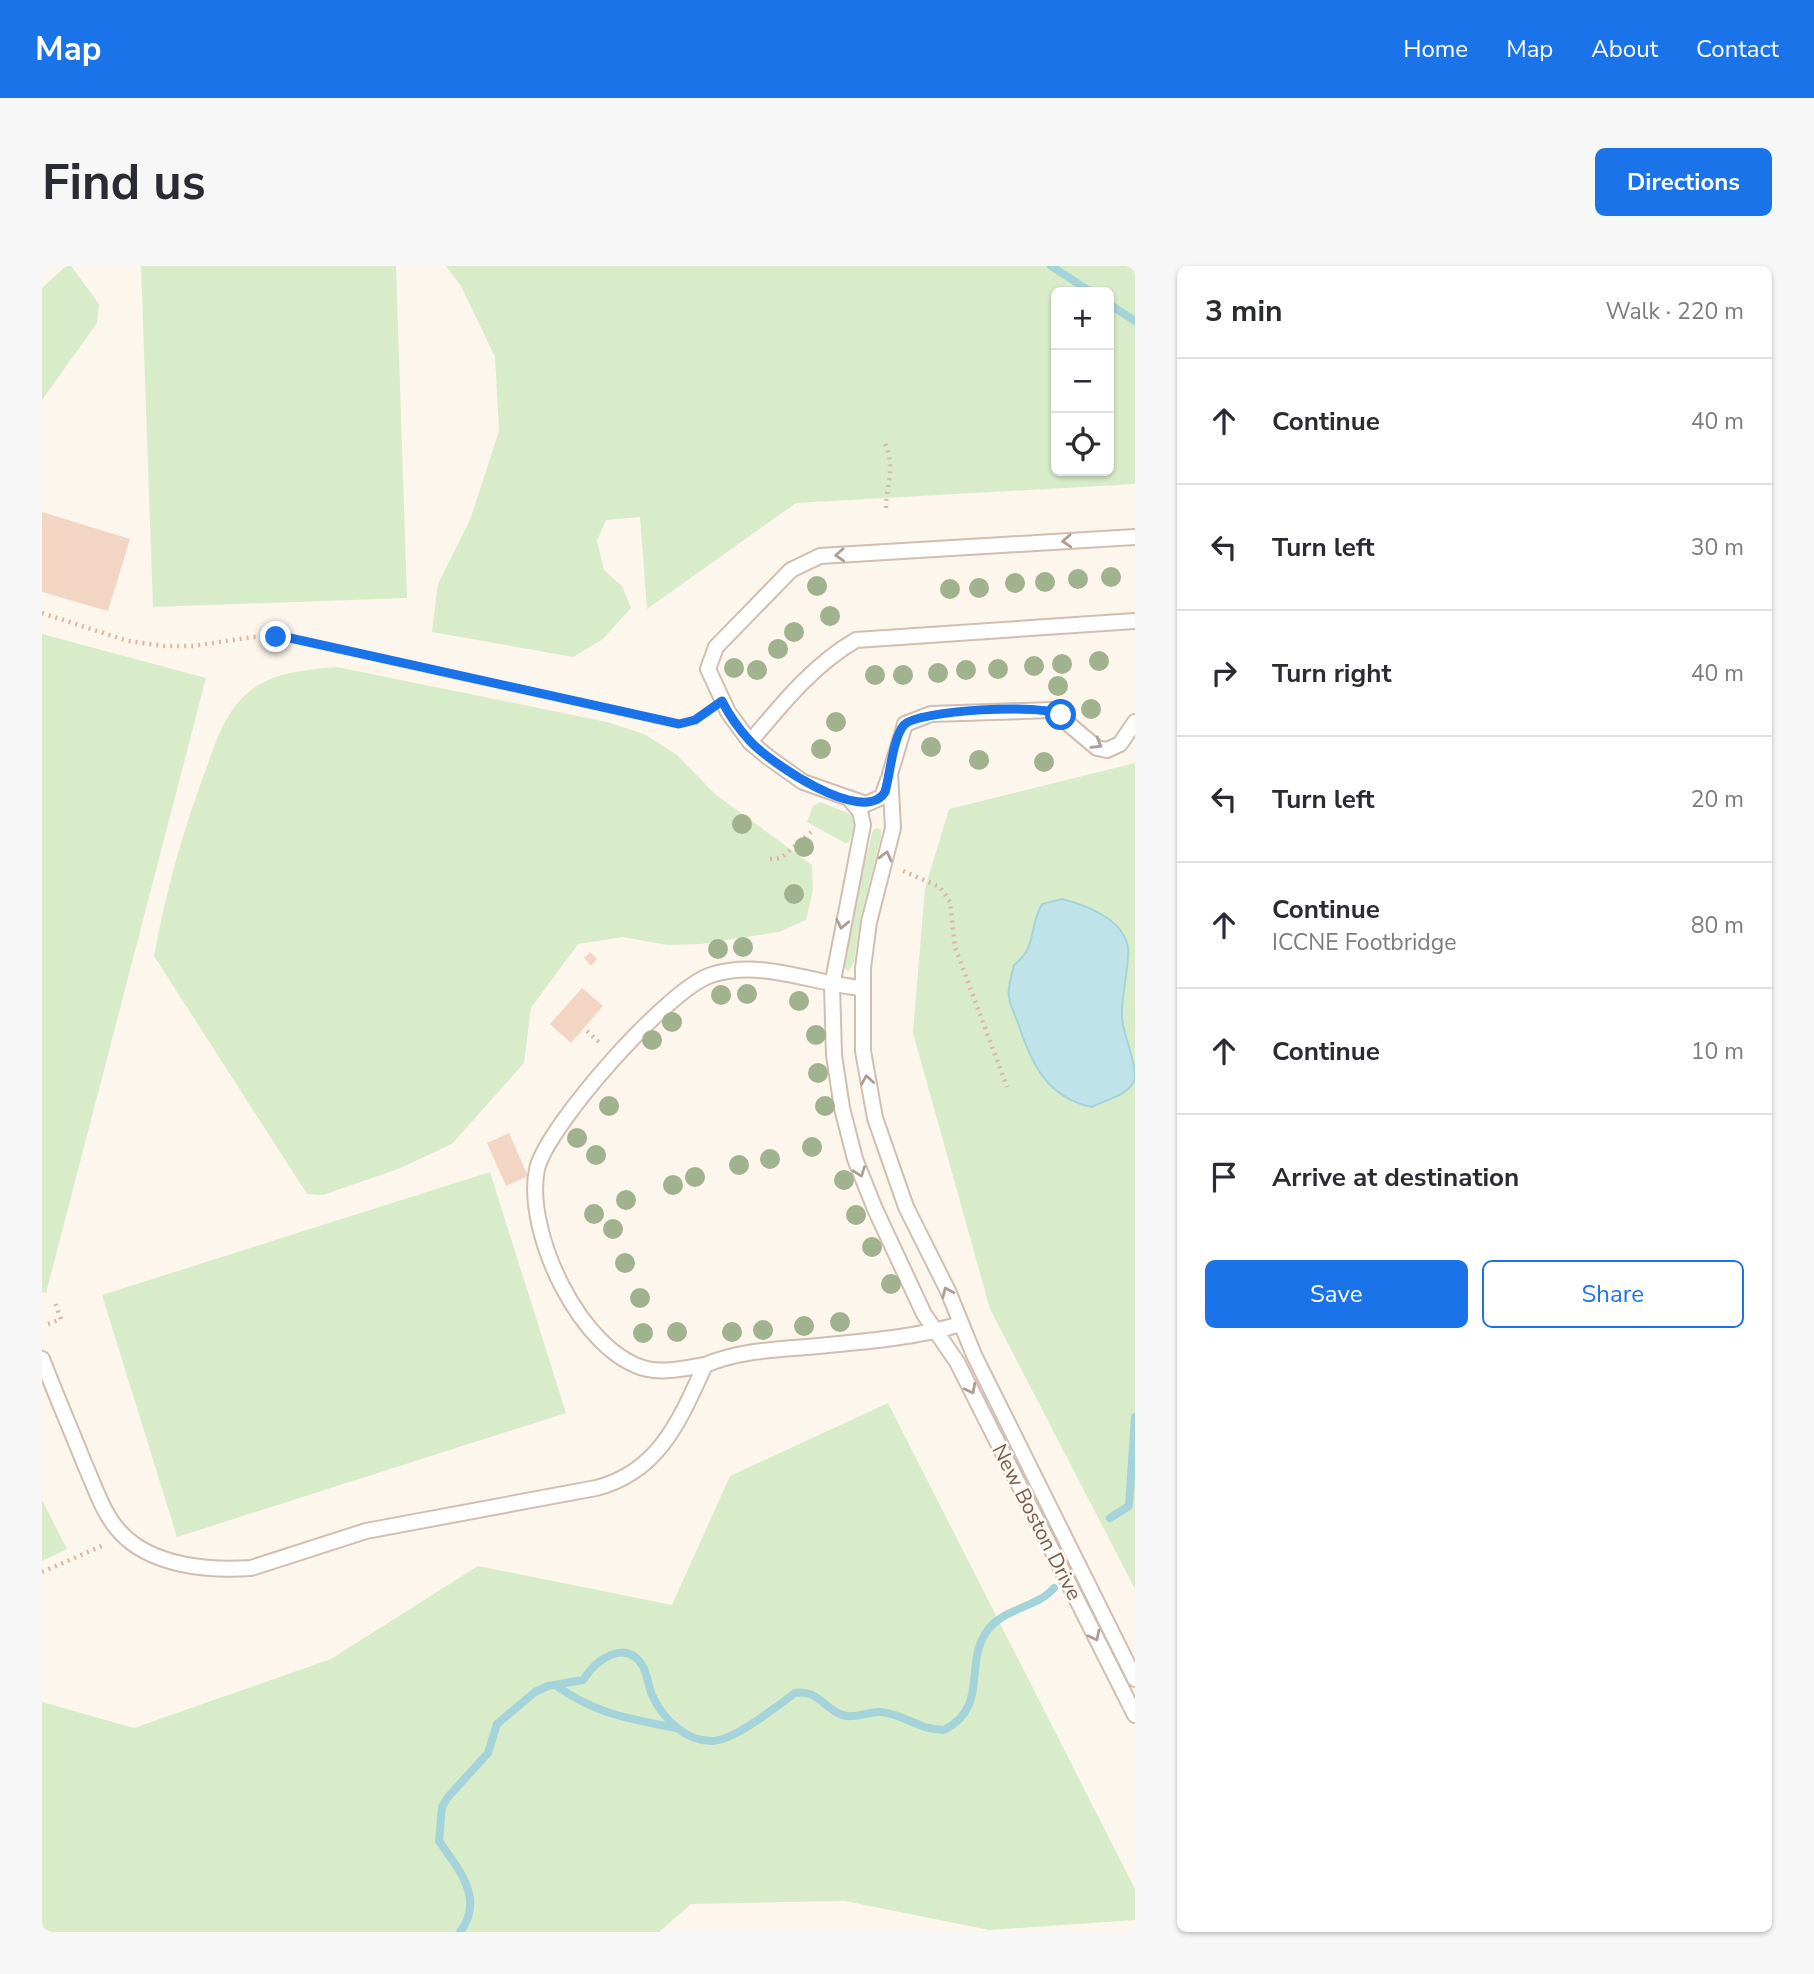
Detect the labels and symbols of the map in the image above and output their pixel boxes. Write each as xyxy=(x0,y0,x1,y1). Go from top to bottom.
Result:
one-way arrow xyxy=(1061,534,1072,549)
one-way arrow xyxy=(834,547,845,562)
route end xyxy=(260,621,291,652)
route start xyxy=(1045,699,1076,730)
one-way arrow xyxy=(1089,736,1102,749)
one-way arrow xyxy=(878,850,892,862)
one-way arrow xyxy=(836,918,851,930)
one-way arrow xyxy=(860,1074,875,1086)
one-way arrow xyxy=(852,1165,866,1177)
one-way arrow xyxy=(941,1287,955,1299)
one-way arrow xyxy=(962,1382,976,1395)
street label: New Boston Drive xyxy=(986,1439,1088,1605)
one-way arrow xyxy=(1087,1629,1101,1641)

